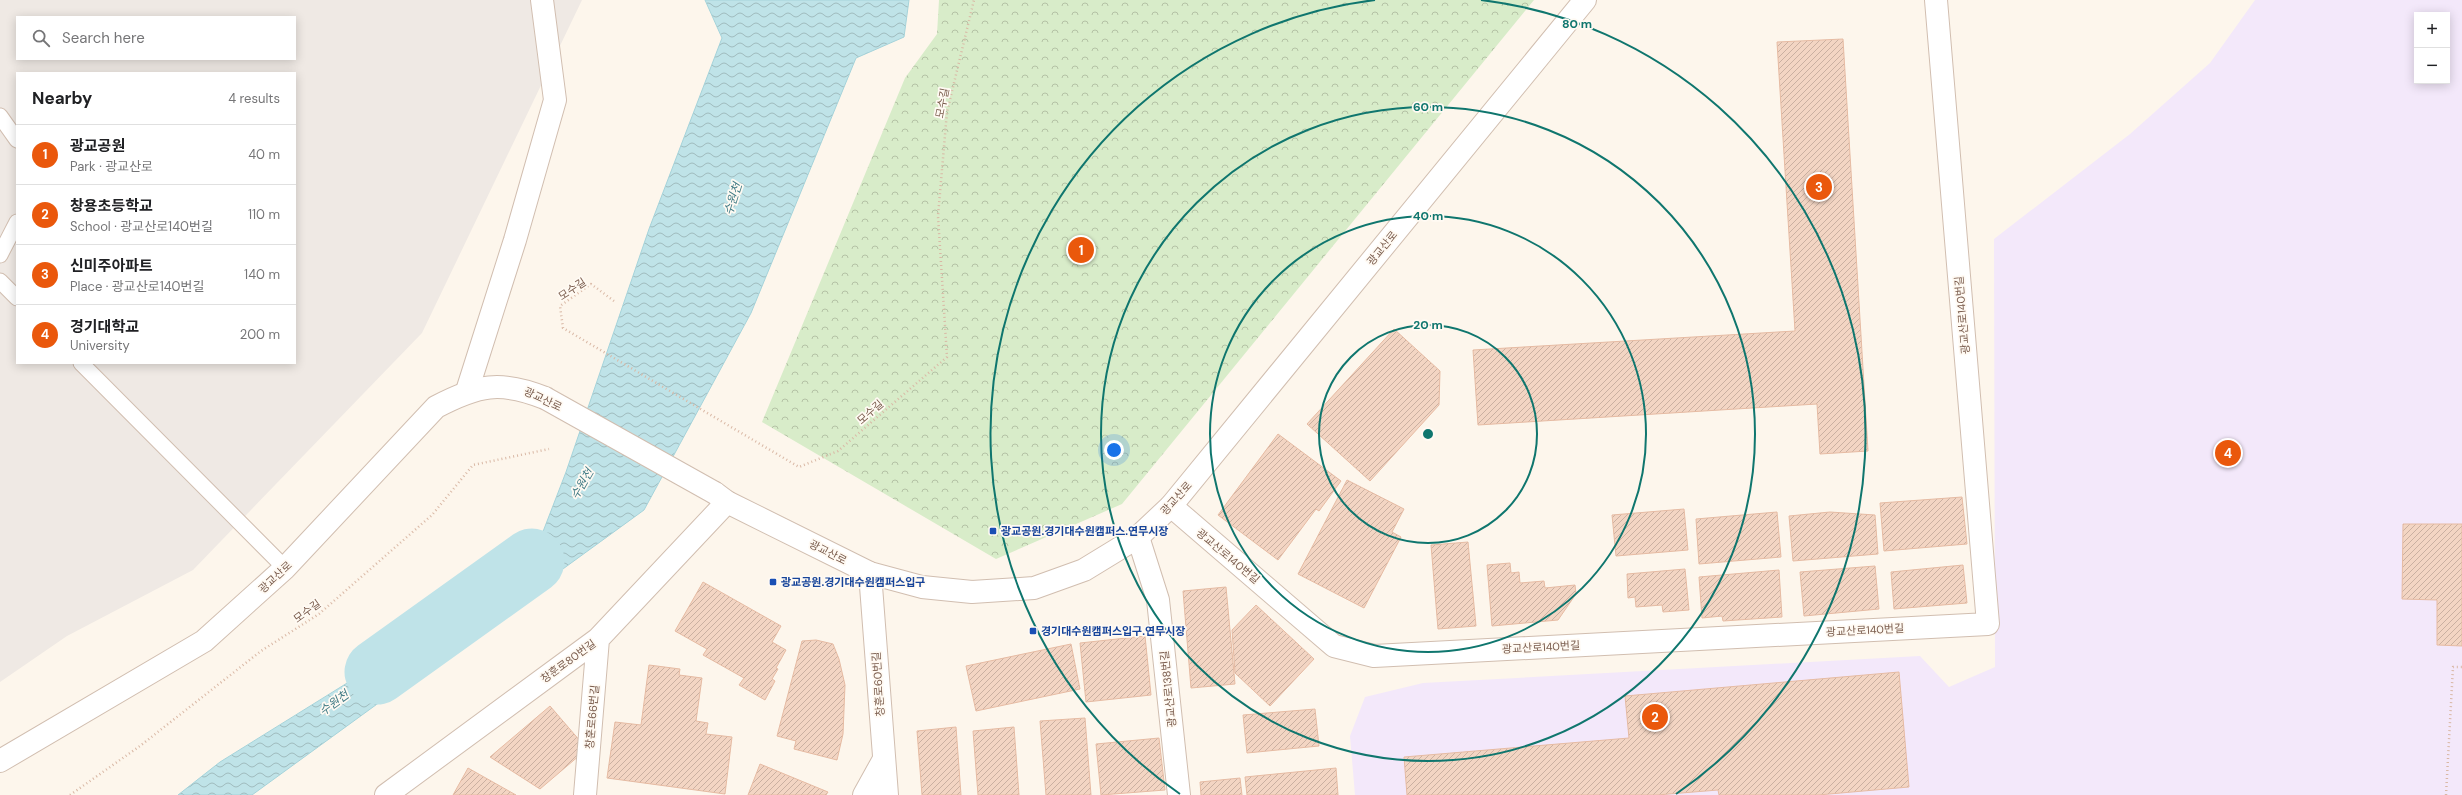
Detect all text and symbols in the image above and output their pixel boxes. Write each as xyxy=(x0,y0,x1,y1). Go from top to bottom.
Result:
map controls xyxy=(2414,12,2450,84)
button: + xyxy=(2414,12,2450,48)
search box xyxy=(16,16,296,60)
text: 80 m xyxy=(1562,16,1592,32)
icon: search xyxy=(30,27,52,49)
text: Search here xyxy=(62,28,145,48)
button: − xyxy=(2414,48,2450,84)
text: Nearby xyxy=(32,87,92,109)
street label: 모수길 xyxy=(932,87,952,119)
text: 4 results xyxy=(228,90,280,107)
text: 60 m xyxy=(1413,99,1443,115)
text: 광교공원 xyxy=(70,136,125,156)
text: 1 xyxy=(43,146,47,163)
text: 40 m xyxy=(248,146,280,163)
text: Park · 광교산로 xyxy=(70,158,153,175)
pin: 3 xyxy=(1806,172,1832,202)
water label: 수원천 xyxy=(720,179,746,217)
text: 창용초등학교 xyxy=(70,196,153,216)
text: 2 xyxy=(41,206,49,223)
text: 110 m xyxy=(248,206,280,223)
text: 40 m xyxy=(1413,208,1443,224)
text: School · 광교산로140번길 xyxy=(70,218,213,235)
street label: 광교산로 xyxy=(1364,228,1400,268)
pin: 1 xyxy=(1068,235,1094,265)
text: 신미주아파트 xyxy=(70,256,153,276)
text: 3 xyxy=(41,266,49,283)
text: 140 m xyxy=(244,266,280,283)
street label: 모수길 xyxy=(555,275,589,303)
street label: 광교산로140번길 xyxy=(1952,275,1972,355)
text: Place · 광교산로140번길 xyxy=(70,278,204,295)
text: 경기대학교 xyxy=(70,317,139,337)
text: 20 m xyxy=(1413,317,1443,333)
text: 4 xyxy=(41,326,49,343)
text: 200 m xyxy=(240,326,280,343)
text: University xyxy=(70,337,130,354)
street label: 광교산로 xyxy=(522,384,564,414)
street label: 모수길 xyxy=(854,397,886,427)
centre of rings xyxy=(1421,427,1435,441)
pin: 4 xyxy=(2215,438,2241,468)
your location xyxy=(1104,440,1124,460)
water label: 수원천 xyxy=(567,464,598,502)
street label: 광교산로 xyxy=(1157,478,1195,518)
place label: 광교공원.경기대수원캠퍼스.연무시장 xyxy=(1001,524,1168,538)
street label: 광교산로140번길 xyxy=(1193,525,1263,587)
marker: 광교공원.경기대수원캠퍼스.연무시장 xyxy=(988,526,998,536)
street label: 광교산로 xyxy=(807,537,849,567)
street label: 광교산로 xyxy=(255,558,295,596)
place label: 광교공원.경기대수원캠퍼스입구 xyxy=(781,575,925,589)
marker: 광교공원.경기대수원캠퍼스입구 xyxy=(768,577,778,587)
street label: 모수길 xyxy=(291,596,323,626)
street label: 광교산로140번길 xyxy=(1826,621,1904,639)
place label: 경기대수원캠퍼스입구.연무시장 xyxy=(1041,624,1185,638)
marker: 경기대수원캠퍼스입구.연무시장 xyxy=(1028,626,1038,636)
street label: 창훈로80번길 xyxy=(538,636,598,686)
street label: 광교산로140번길 xyxy=(1502,638,1580,656)
street label: 광교산로138번길 xyxy=(1157,650,1179,728)
street label: 창훈로60번길 xyxy=(869,651,887,717)
street label: 창훈로66번길 xyxy=(582,684,602,750)
water label: 수원천 xyxy=(316,686,354,719)
pin: 2 xyxy=(1642,702,1668,732)

